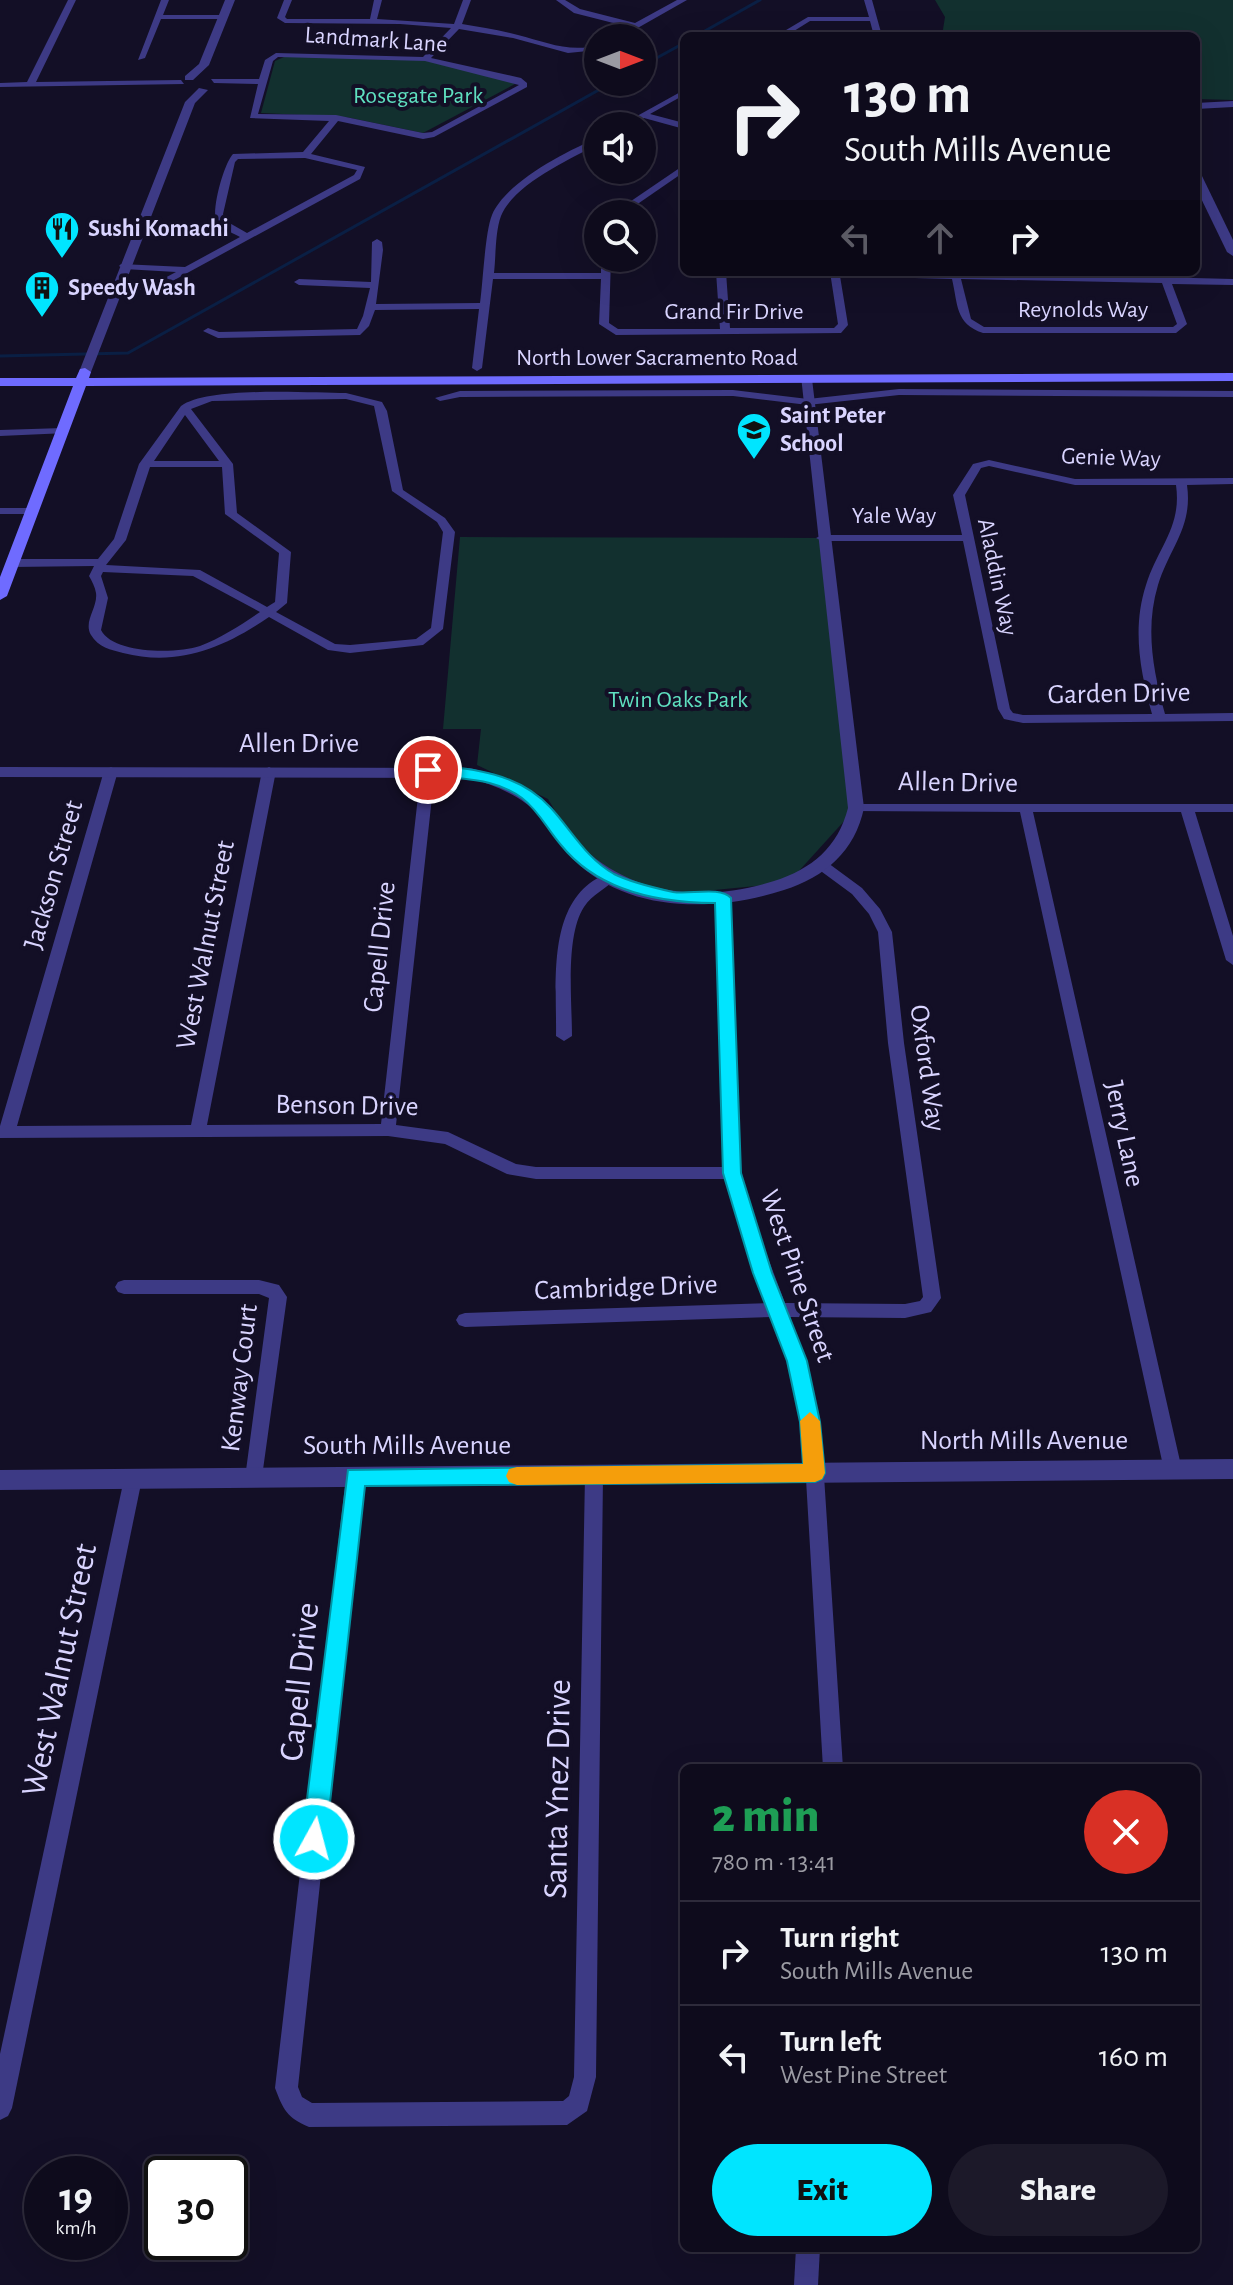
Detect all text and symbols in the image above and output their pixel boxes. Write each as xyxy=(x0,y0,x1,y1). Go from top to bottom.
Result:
street label: Landmark Lane xyxy=(304,23,448,57)
north arrow xyxy=(584,24,656,96)
map controls xyxy=(584,24,656,272)
icon: right xyxy=(712,64,816,168)
text: 130 m xyxy=(844,67,971,123)
park label: Rosegate Park xyxy=(353,84,483,108)
button: sound xyxy=(584,112,656,184)
text: South Mills Avenue xyxy=(844,132,1112,168)
button: search xyxy=(584,200,656,272)
restaurant icon: Sushi Komachi xyxy=(43,210,81,260)
icon: left xyxy=(834,216,878,260)
icon: ahead xyxy=(918,216,962,260)
icon: right xyxy=(1002,216,1046,260)
place label: Sushi Komachi xyxy=(88,217,229,241)
building icon: Speedy Wash xyxy=(23,269,61,319)
place label: Speedy Wash xyxy=(68,276,196,300)
street label: Reynolds Way xyxy=(1018,298,1148,322)
street label: Grand Fir Drive xyxy=(665,300,803,324)
street label: North Lower Sacramento Road xyxy=(516,346,798,370)
place label: Saint Peter School xyxy=(780,404,886,456)
school or university icon: Saint Peter School xyxy=(735,411,773,461)
street label: Genie Way xyxy=(1061,444,1161,472)
street label: Yale Way xyxy=(852,504,936,528)
street label: Aladdin Way xyxy=(973,516,1021,638)
street label: Garden Drive xyxy=(1047,679,1191,709)
park label: Twin Oaks Park xyxy=(608,688,748,712)
street label: Allen Drive xyxy=(239,730,359,758)
pin xyxy=(394,736,462,804)
icon: arrive xyxy=(406,748,450,792)
street label: Allen Drive xyxy=(898,768,1018,798)
street label: Jackson Street xyxy=(19,797,89,953)
street label: West Walnut Street xyxy=(172,838,240,1052)
street label: Capell Drive xyxy=(359,880,401,1014)
street label: Oxford Way xyxy=(904,1003,950,1133)
street label: Jerry Lane xyxy=(1099,1078,1149,1190)
street label: Benson Drive xyxy=(275,1091,419,1121)
street label: West Pine Street xyxy=(754,1186,840,1366)
street label: Cambridge Drive xyxy=(534,1271,718,1305)
street label: Kenway Court xyxy=(217,1302,263,1454)
street label: North Mills Avenue xyxy=(920,1427,1128,1455)
street label: South Mills Avenue xyxy=(303,1432,511,1460)
street label: West Walnut Street xyxy=(17,1540,103,1800)
street label: Capell Drive xyxy=(275,1601,325,1763)
street label: Santa Ynez Drive xyxy=(539,1679,577,1899)
button: close xyxy=(1084,1790,1168,1874)
text: 2 min xyxy=(712,1793,820,1841)
position arrow xyxy=(272,1797,356,1881)
text: 780 m · 13:41 xyxy=(712,1849,836,1875)
text: Turn right xyxy=(780,1923,899,1953)
icon: right xyxy=(712,1931,756,1975)
text: 130 m xyxy=(1101,1938,1168,1968)
text: South Mills Avenue xyxy=(780,1958,973,1984)
text: Turn left xyxy=(780,2027,881,2057)
icon: left xyxy=(712,2035,756,2079)
text: 160 m xyxy=(1099,2042,1168,2072)
text: West Pine Street xyxy=(780,2062,947,2088)
button: Exit xyxy=(712,2144,932,2236)
button: Share xyxy=(948,2144,1168,2236)
speed limit sign: 30 xyxy=(144,2156,248,2260)
text: 19 xyxy=(59,2178,93,2218)
text: km/h xyxy=(55,2218,97,2238)

